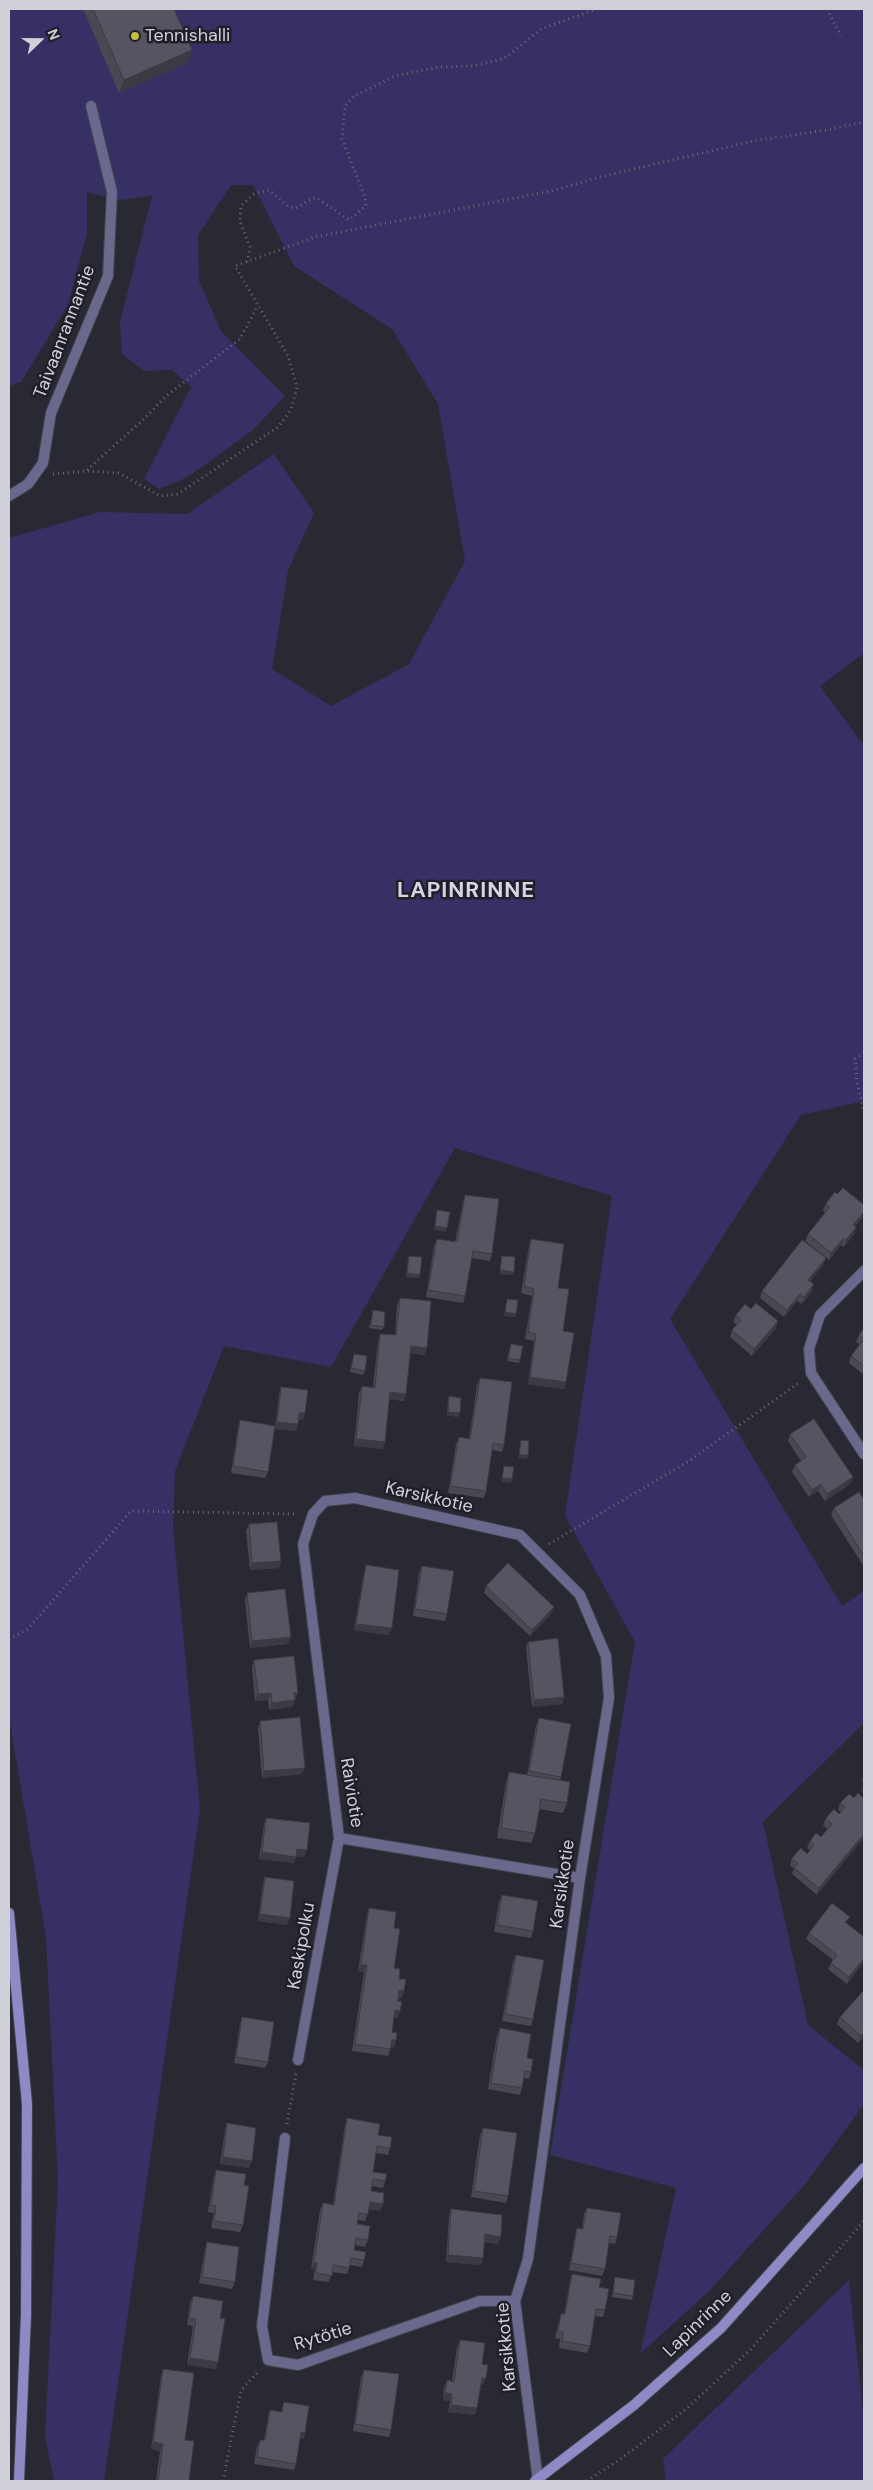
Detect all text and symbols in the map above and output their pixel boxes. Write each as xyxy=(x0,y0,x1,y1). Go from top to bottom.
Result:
north arrow xyxy=(15,15,65,65)
place label: Tennishalli xyxy=(145,25,230,47)
text: N xyxy=(44,26,64,42)
marker: Tennishalli xyxy=(129,30,141,42)
street label: Taivaanrannantie xyxy=(30,262,100,402)
district label: LAPINRINNE xyxy=(396,878,536,904)
street label: Karsikkotie xyxy=(383,1477,475,1519)
street label: Raiviotie xyxy=(335,1757,367,1829)
street label: Karsikkotie xyxy=(546,1838,580,1930)
street label: Kaskipolku xyxy=(284,1901,320,1991)
street label: Lapinrinne xyxy=(659,2286,737,2362)
street label: Karsikkotie xyxy=(492,2302,522,2392)
street label: Rytötie xyxy=(291,2318,355,2356)

